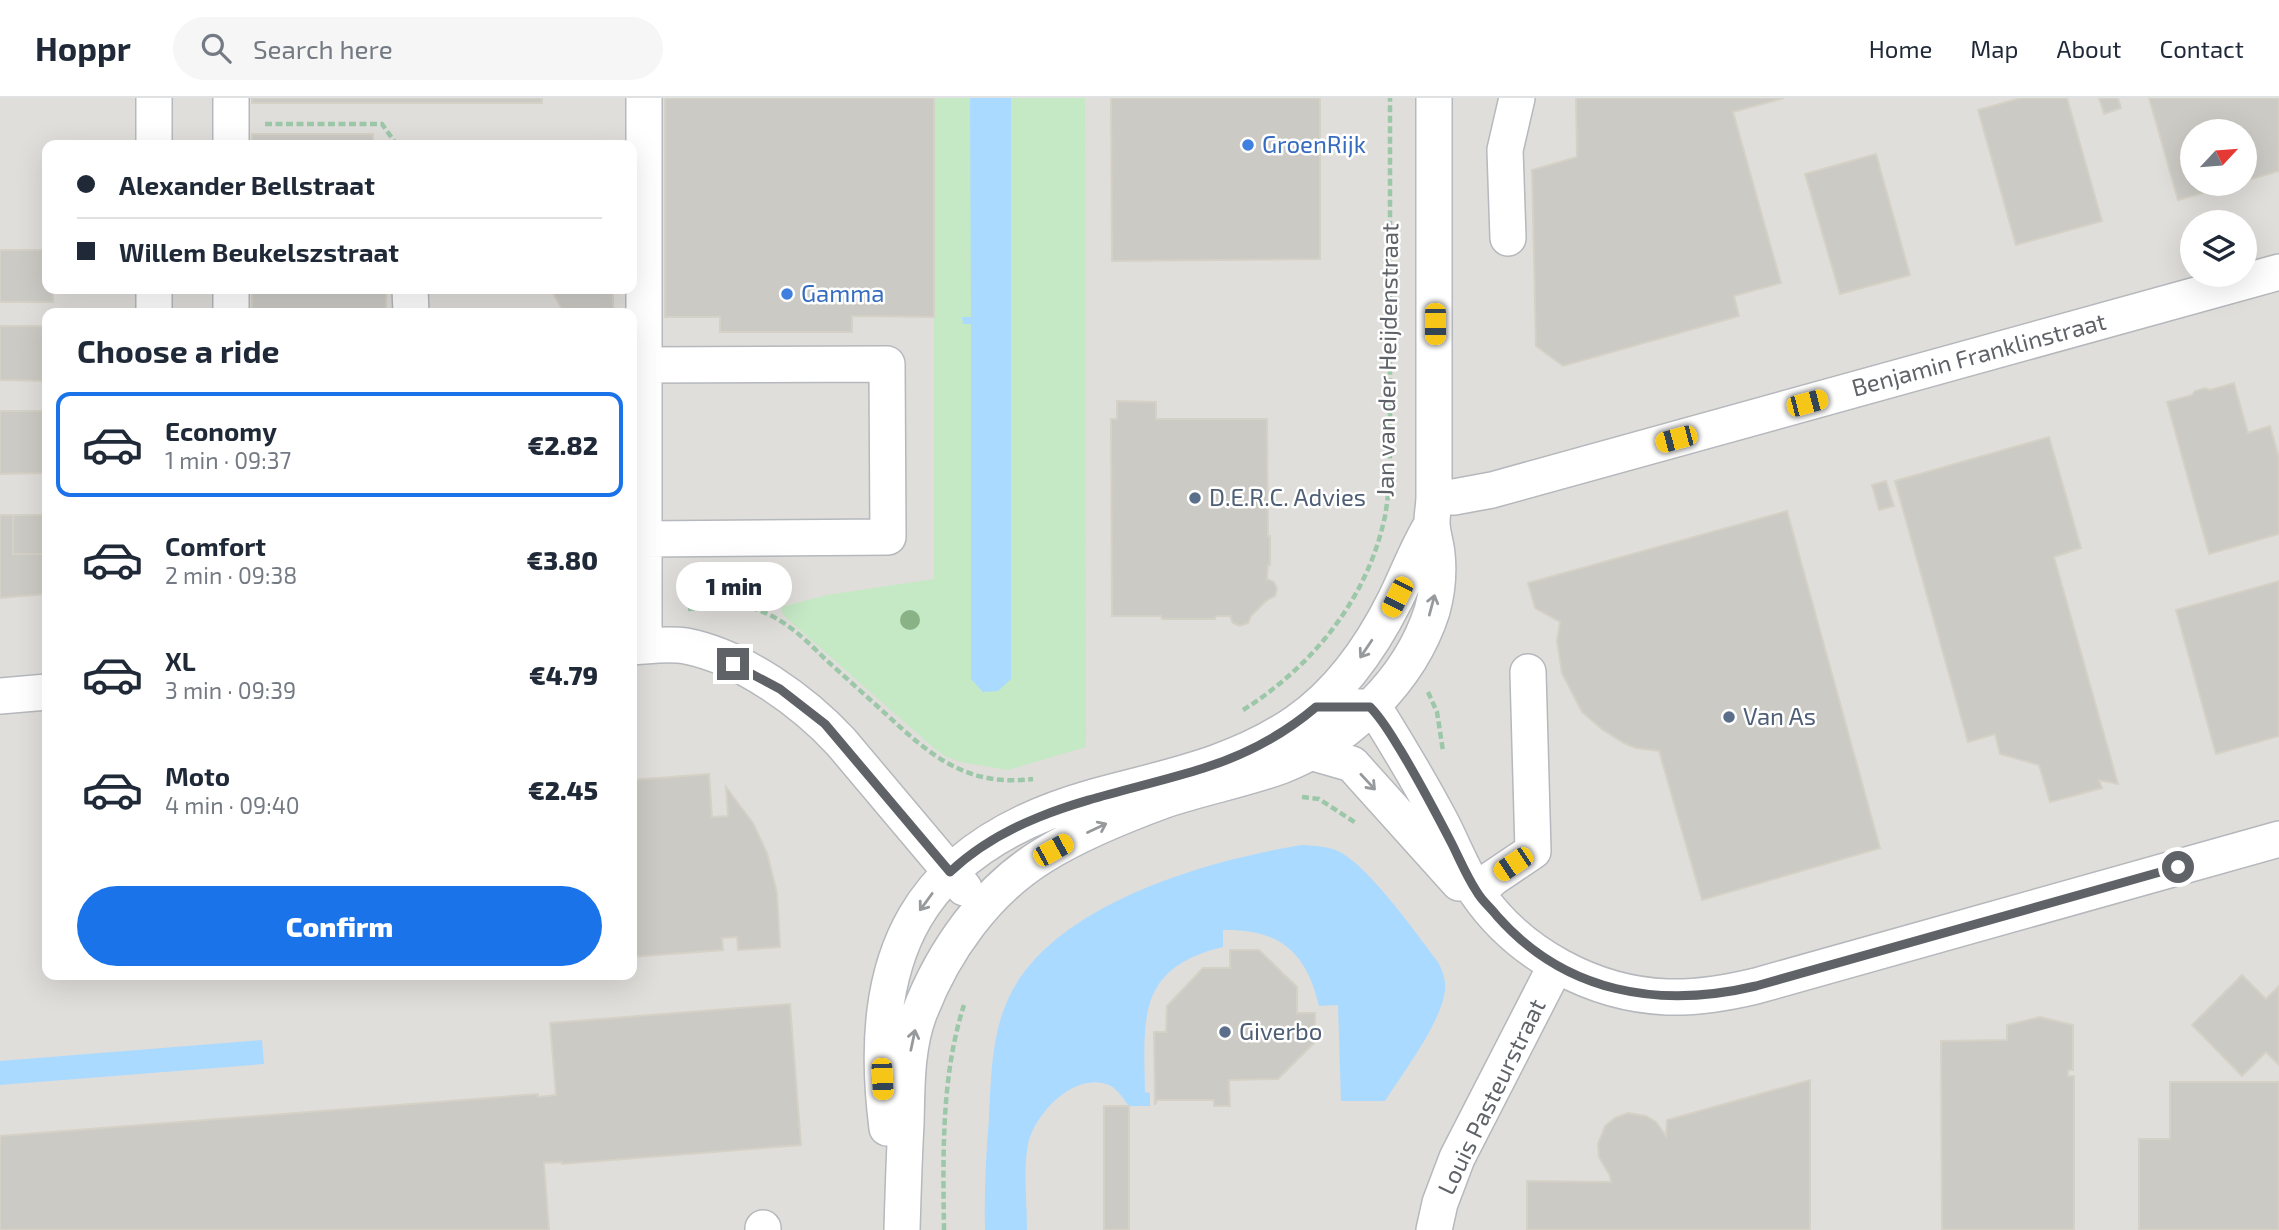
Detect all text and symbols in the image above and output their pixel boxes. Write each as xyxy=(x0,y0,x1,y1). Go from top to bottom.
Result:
search box xyxy=(173,17,663,80)
text: Hoppr xyxy=(35,28,131,68)
icon: search xyxy=(197,29,235,67)
text: Search here xyxy=(253,33,393,64)
text: Home xyxy=(1869,34,1932,63)
text: Map xyxy=(1970,34,2018,63)
text: About xyxy=(2056,34,2122,63)
text: Contact xyxy=(2160,34,2244,63)
north arrow xyxy=(2180,119,2258,196)
map controls xyxy=(2180,119,2257,287)
place label: GroenRijk xyxy=(1262,129,1366,158)
marker: GroenRijk xyxy=(1240,137,1256,153)
text: Alexander Bellstraat xyxy=(119,169,375,200)
button: layers xyxy=(2180,210,2257,287)
street label: Jan van der Heijdenstraat xyxy=(1370,223,1403,497)
text: Willem Beukelszstraat xyxy=(119,236,399,267)
place label: Gamma xyxy=(801,278,884,307)
marker: Gamma xyxy=(779,286,795,302)
car xyxy=(1425,303,1446,345)
street label: Benjamin Franklinstraat xyxy=(1848,306,2109,401)
text: Choose a ride xyxy=(77,331,280,369)
car xyxy=(1784,387,1831,419)
icon: car xyxy=(81,413,144,476)
text: Economy xyxy=(165,415,277,446)
car xyxy=(1653,423,1700,455)
text: €2.82 xyxy=(528,429,598,460)
text: 1 min · 09:37 xyxy=(165,446,291,474)
place label: D.E.R.C. Advies xyxy=(1209,482,1366,511)
marker: D.E.R.C. Advies xyxy=(1187,490,1203,506)
icon: car xyxy=(81,528,144,591)
text: Comfort xyxy=(165,530,266,561)
text: €3.80 xyxy=(527,544,598,575)
text: 2 min · 09:38 xyxy=(165,561,297,589)
callout: 1 min xyxy=(675,562,791,612)
text: 1 min xyxy=(706,572,762,600)
car xyxy=(1379,574,1416,620)
one-way arrow xyxy=(1427,594,1440,616)
one-way arrow xyxy=(1359,639,1373,658)
icon: car xyxy=(81,643,144,706)
text: XL xyxy=(165,645,196,676)
route end xyxy=(717,648,749,680)
text: €4.79 xyxy=(529,659,598,690)
text: 3 min · 09:39 xyxy=(165,676,296,704)
place label: Van As xyxy=(1743,701,1816,730)
marker: Van As xyxy=(1721,709,1737,725)
icon: car xyxy=(81,758,144,821)
text: Moto xyxy=(165,760,230,791)
one-way arrow xyxy=(1360,773,1377,790)
text: €2.45 xyxy=(528,774,598,805)
text: 4 min · 09:40 xyxy=(165,791,300,819)
one-way arrow xyxy=(1086,821,1107,834)
car xyxy=(1030,831,1077,869)
car xyxy=(1490,844,1537,884)
route start xyxy=(2162,851,2194,883)
button: Confirm xyxy=(77,886,602,966)
one-way arrow xyxy=(919,892,933,911)
street label: Louis Pasteurstraat xyxy=(1431,994,1551,1199)
place label: Giverbo xyxy=(1239,1016,1322,1045)
marker: Giverbo xyxy=(1217,1024,1233,1040)
one-way arrow xyxy=(906,1029,920,1052)
car xyxy=(871,1057,894,1101)

